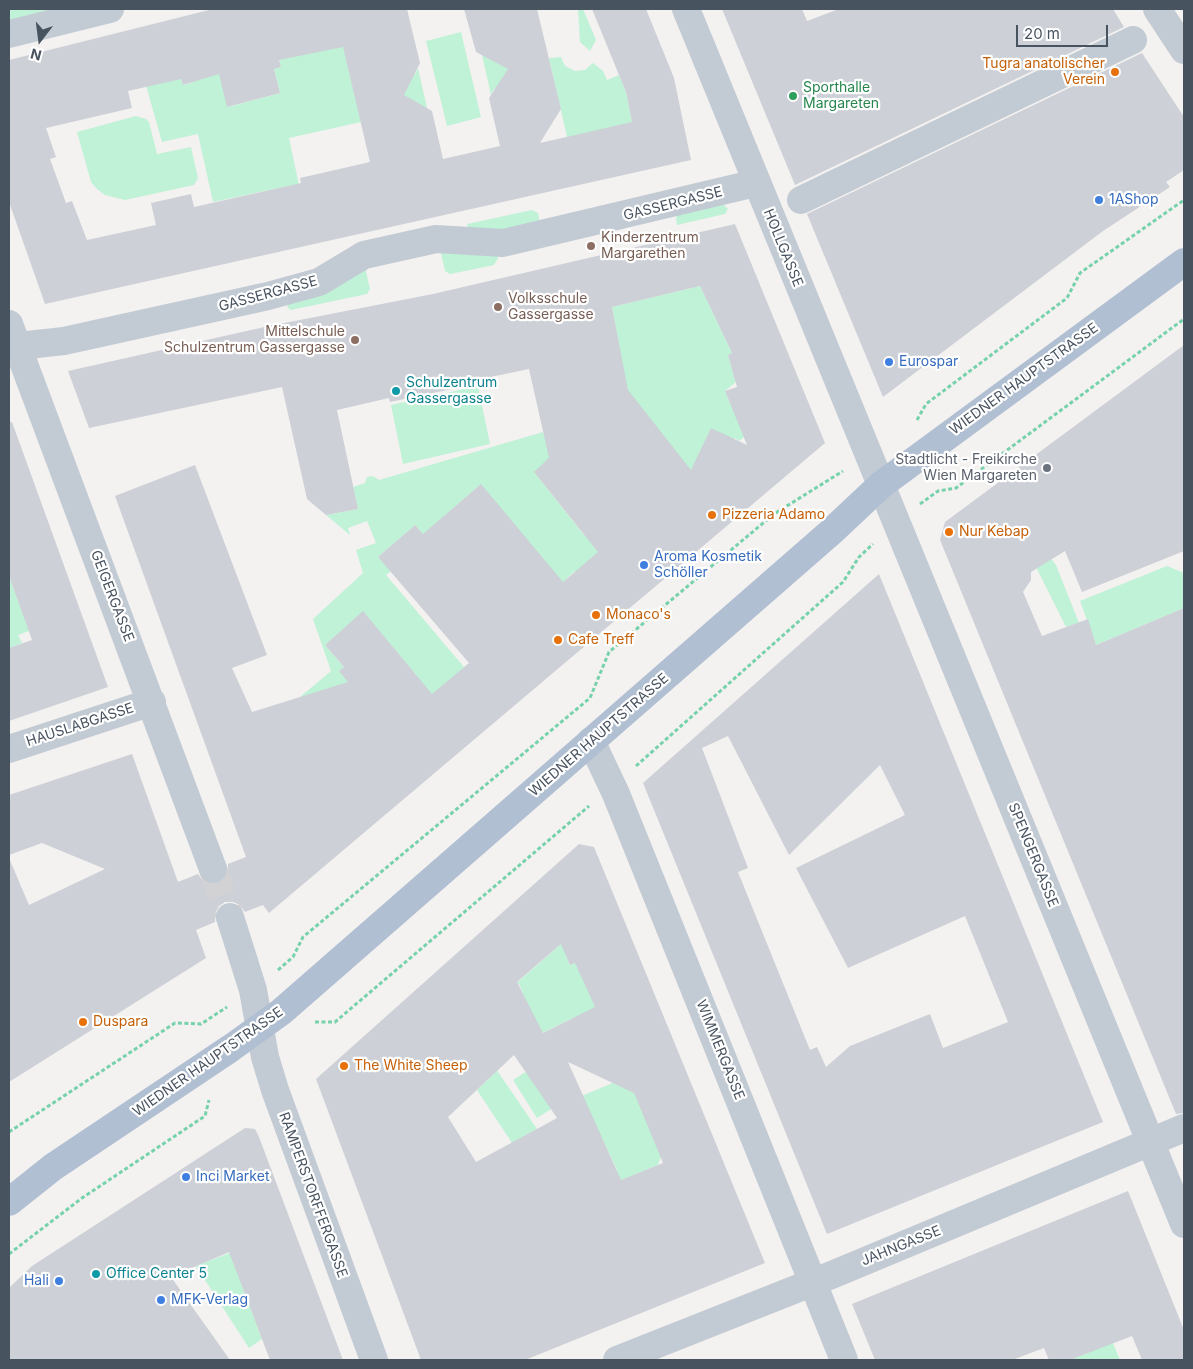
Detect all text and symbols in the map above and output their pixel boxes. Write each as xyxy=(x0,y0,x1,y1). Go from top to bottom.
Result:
north arrow xyxy=(15,15,65,65)
scale bar xyxy=(1018,15,1110,47)
text: 20 m xyxy=(1024,24,1060,43)
text: N xyxy=(29,45,43,65)
place label: Tugra anatolischer Verein xyxy=(982,56,1105,88)
marker: Tugra anatolischer Verein xyxy=(1109,66,1121,78)
place label: Sporthalle Margareten xyxy=(803,80,879,112)
marker: Sporthalle Margareten xyxy=(787,90,799,102)
street label: GASSERGASSE xyxy=(622,184,724,224)
place label: 1AShop xyxy=(1109,192,1159,208)
marker: 1AShop xyxy=(1093,194,1105,206)
street label: HOLLGASSE xyxy=(760,207,806,289)
place label: Kinderzentrum Margarethen xyxy=(601,230,699,262)
marker: Kinderzentrum Margarethen xyxy=(585,240,597,252)
street label: GASSERGASSE xyxy=(217,273,319,315)
place label: Volksschule Gassergasse xyxy=(508,291,594,324)
marker: Volksschule Gassergasse xyxy=(492,301,504,313)
street label: WIEDNER HAUPTSTRASSE xyxy=(947,320,1101,438)
place label: Mittelschule Schulzentrum Gassergasse xyxy=(164,324,345,357)
marker: Mittelschule Schulzentrum Gassergasse xyxy=(349,334,361,346)
place label: Eurospar xyxy=(899,354,958,370)
marker: Eurospar xyxy=(883,356,895,368)
place label: Schulzentrum Gassergasse xyxy=(406,375,497,408)
marker: Schulzentrum Gassergasse xyxy=(390,385,402,397)
place label: Stadtlicht - Freikirche Wien Margareten xyxy=(895,452,1037,484)
marker: Stadtlicht - Freikirche Wien Margareten xyxy=(1041,462,1053,474)
place label: Pizzeria Adamo xyxy=(722,507,825,523)
marker: Pizzeria Adamo xyxy=(706,509,718,521)
place label: Nur Kebap xyxy=(959,524,1029,540)
marker: Nur Kebap xyxy=(943,526,955,538)
street label: GEIGERGASSE xyxy=(87,548,137,644)
place label: Aroma Kosmetik Schöller xyxy=(654,549,762,582)
marker: Aroma Kosmetik Schöller xyxy=(638,559,650,571)
place label: Monaco's xyxy=(606,607,671,623)
marker: Monaco's xyxy=(590,609,602,621)
place label: Cafe Treff xyxy=(568,632,634,648)
marker: Cafe Treff xyxy=(552,634,564,646)
street label: WIEDNER HAUPTSTRASSE xyxy=(526,670,672,800)
street label: HAUSLABGASSE xyxy=(24,700,136,750)
street label: SPENGERGASSE xyxy=(1004,800,1062,910)
street label: WIMMERGASSE xyxy=(692,998,748,1102)
street label: WIEDNER HAUPTSTRASSE xyxy=(130,1004,286,1120)
place label: Duspara xyxy=(93,1014,148,1030)
marker: Duspara xyxy=(77,1016,89,1028)
place label: The White Sheep xyxy=(354,1058,468,1074)
marker: The White Sheep xyxy=(338,1060,350,1072)
street label: RAMPERSTORFFERGASSE xyxy=(275,1110,351,1280)
place label: Inci Market xyxy=(196,1169,269,1185)
marker: Inci Market xyxy=(180,1171,192,1183)
street label: JAHNGASSE xyxy=(859,1222,943,1270)
place label: Office Center 5 xyxy=(106,1266,207,1282)
marker: Office Center 5 xyxy=(90,1268,102,1280)
place label: Hali xyxy=(24,1273,49,1289)
marker: Hali xyxy=(53,1275,65,1287)
place label: MFK-Verlag xyxy=(171,1292,248,1308)
marker: MFK-Verlag xyxy=(155,1294,167,1306)

